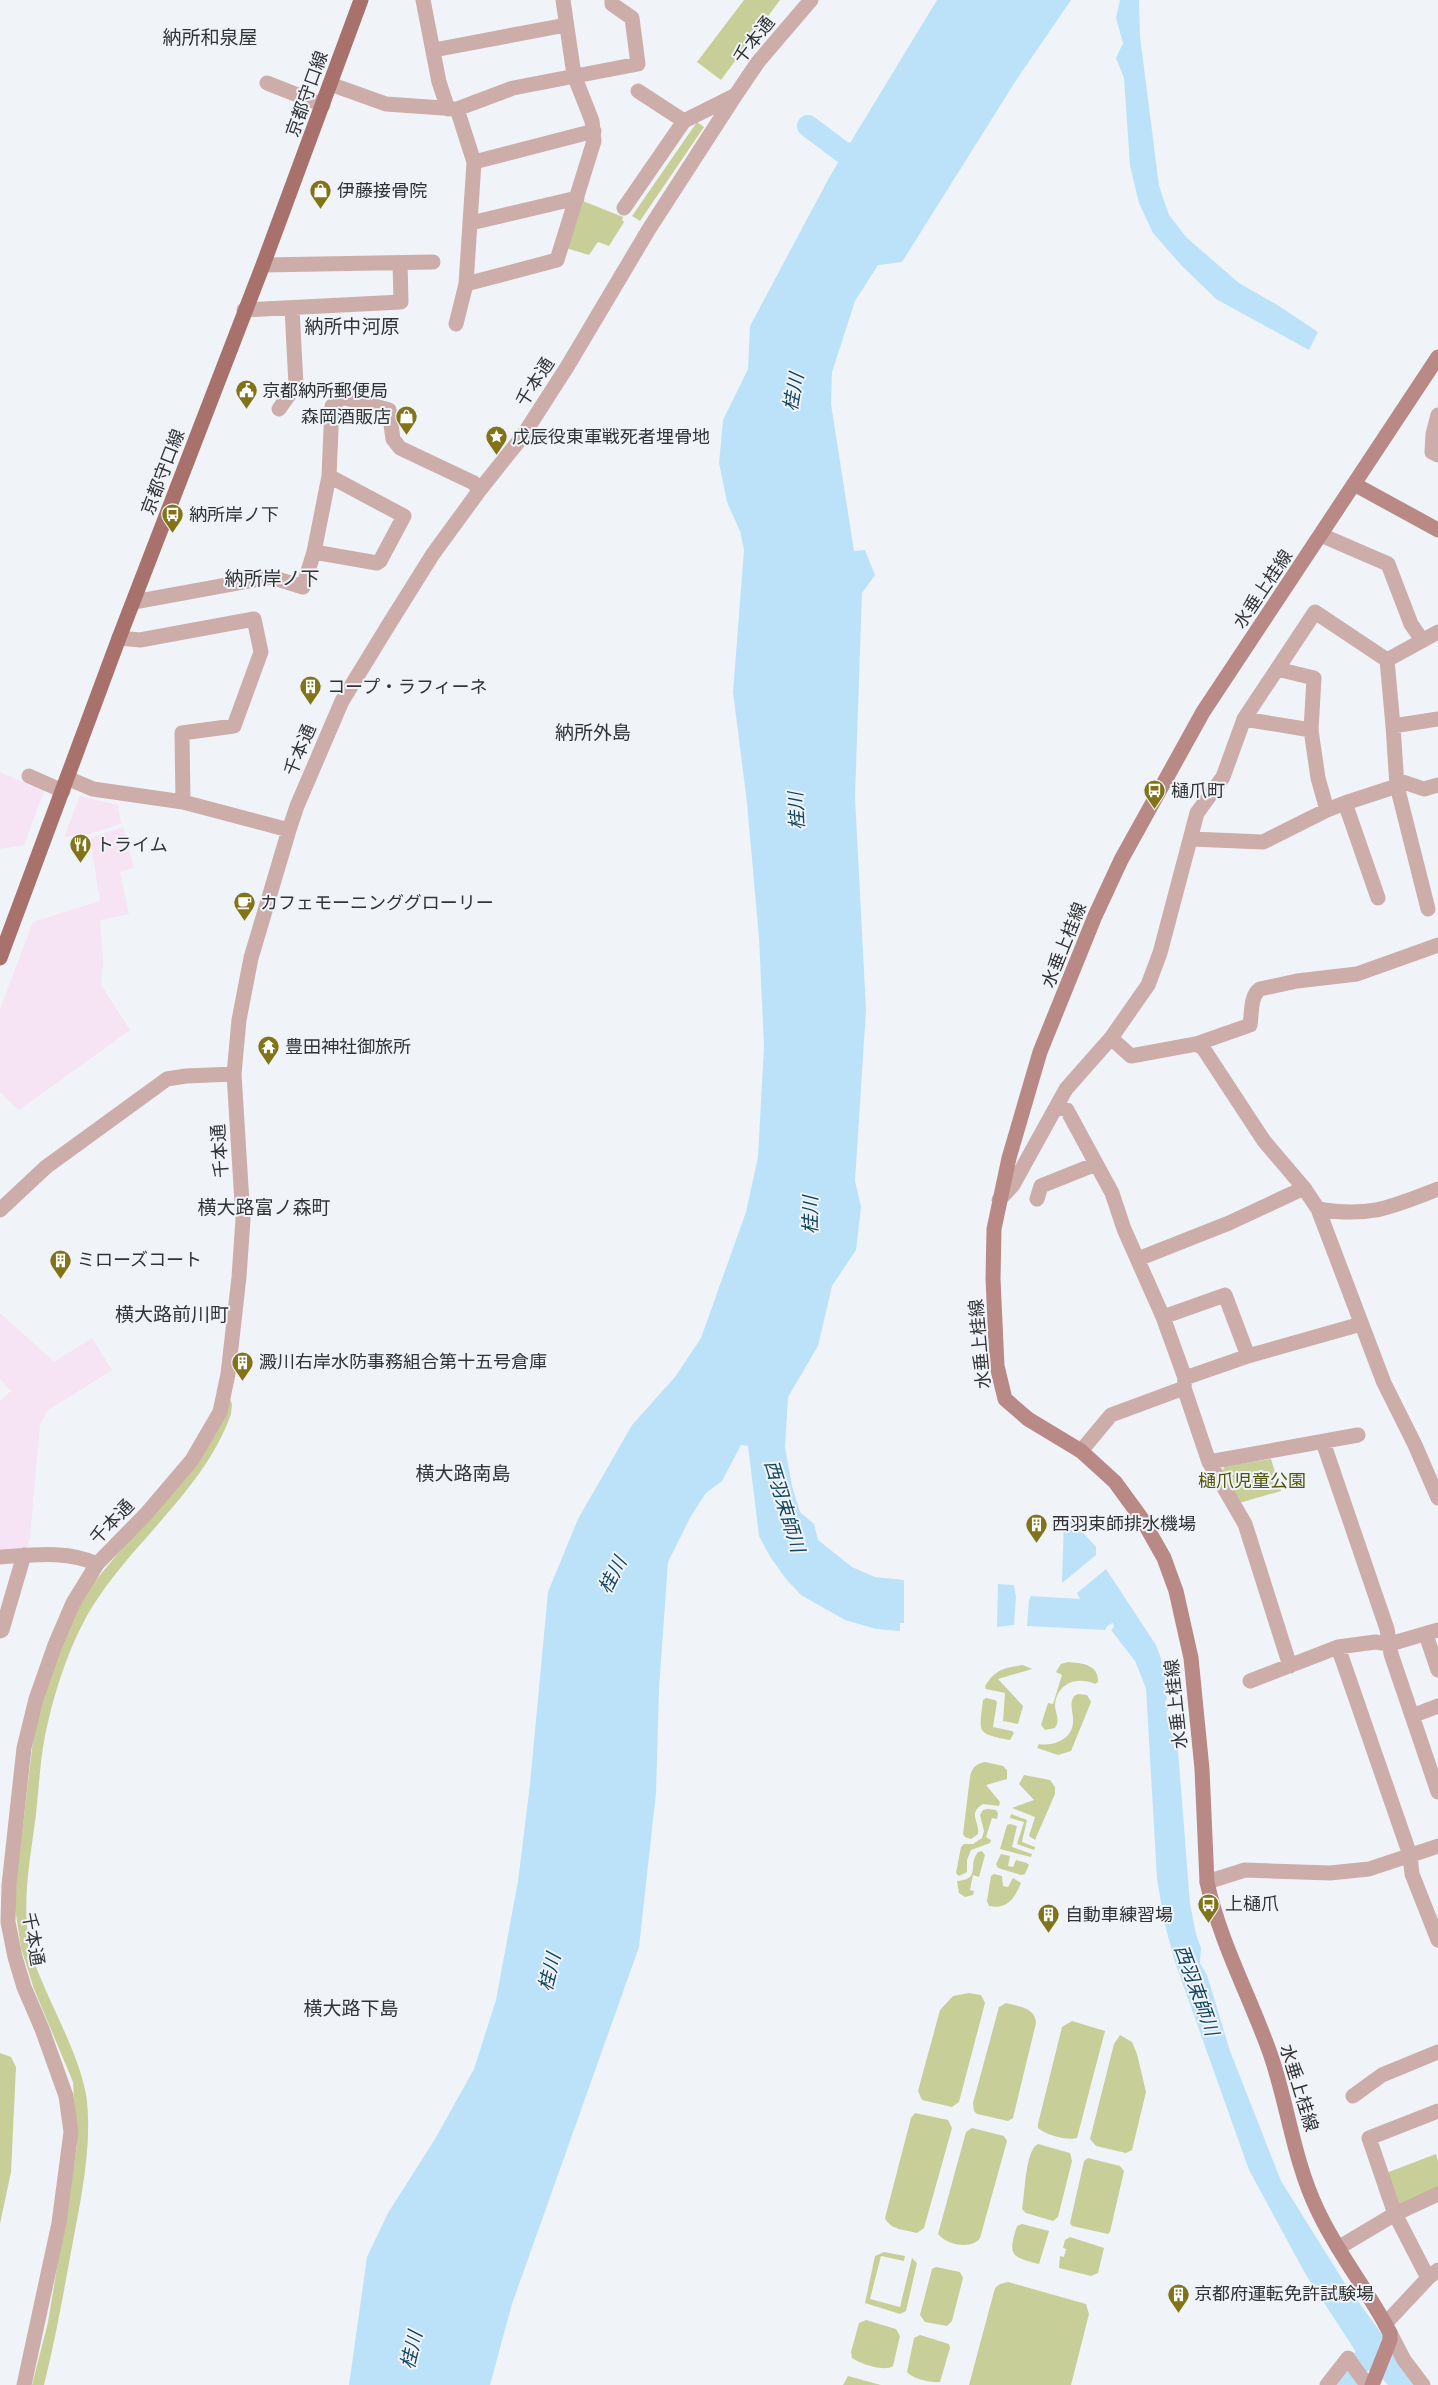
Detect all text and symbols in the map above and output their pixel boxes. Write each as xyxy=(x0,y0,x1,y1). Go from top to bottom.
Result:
street label: 千本通 xyxy=(728,11,779,68)
district label: 納所和泉屋 xyxy=(162,25,258,49)
street label: 京都守口線 xyxy=(280,48,333,140)
shop icon: 伊藤接骨院 xyxy=(309,179,333,210)
place label: 伊藤接骨院 xyxy=(337,179,427,202)
district label: 納所中河原 xyxy=(304,314,400,338)
street label: 千本通 xyxy=(510,353,559,411)
water label: 桂川 xyxy=(778,369,808,413)
public building icon: 京都納所郵便局 xyxy=(234,379,258,410)
place label: 京都納所郵便局 xyxy=(262,379,388,402)
place label: 森岡酒販店 xyxy=(301,405,391,428)
shop icon: 森岡酒販店 xyxy=(395,405,419,436)
place icon: 戊辰役東軍戦死者埋骨地 xyxy=(484,425,508,456)
place label: 戊辰役東軍戦死者埋骨地 xyxy=(512,425,710,448)
street label: 京都守口線 xyxy=(136,426,189,518)
bus stop icon: 納所岸ノ下 xyxy=(161,503,185,534)
place label: 納所岸ノ下 xyxy=(189,503,279,526)
street label: 水垂上桂線 xyxy=(1228,545,1297,632)
district label: 納所岸ノ下 xyxy=(224,566,320,590)
building icon: コープ・ラフィーネ xyxy=(299,675,323,706)
place label: コープ・ラフィーネ xyxy=(327,675,488,698)
street label: 千本通 xyxy=(278,720,321,779)
district label: 納所外島 xyxy=(555,720,631,744)
bus stop icon: 樋爪町 xyxy=(1143,779,1167,810)
place label: 樋爪町 xyxy=(1171,779,1225,802)
water label: 桂川 xyxy=(783,789,809,831)
restaurant icon: トライム xyxy=(68,833,92,864)
place label: トライム xyxy=(96,833,168,856)
cafe icon: カフェモーニンググローリー xyxy=(232,891,256,922)
place label: カフェモーニンググローリー xyxy=(260,891,494,914)
street label: 水垂上桂線 xyxy=(1036,899,1091,991)
temple icon: 豊田神社御旅所 xyxy=(257,1035,281,1066)
place label: 豊田神社御旅所 xyxy=(285,1035,411,1058)
street label: 千本通 xyxy=(206,1123,233,1179)
water label: 桂川 xyxy=(798,1194,822,1234)
district label: 横大路富ノ森町 xyxy=(197,1195,331,1219)
building icon: ミローズコート xyxy=(49,1248,73,1279)
place label: ミローズコート xyxy=(77,1248,202,1271)
street label: 水垂上桂線 xyxy=(964,1298,995,1390)
district label: 横大路前川町 xyxy=(115,1302,229,1326)
building icon: 澱川右岸水防事務組合第十五号倉庫 xyxy=(231,1350,255,1381)
place label: 澱川右岸水防事務組合第十五号倉庫 xyxy=(259,1350,547,1373)
water label: 西羽束師川 xyxy=(760,1457,811,1557)
district label: 横大路南島 xyxy=(415,1461,511,1485)
park label: 樋爪児童公園 xyxy=(1198,1469,1306,1492)
street label: 千本通 xyxy=(85,1494,139,1549)
building icon: 西羽束師排水機場 xyxy=(1024,1512,1048,1543)
place label: 西羽束師排水機場 xyxy=(1052,1512,1196,1535)
water label: 桂川 xyxy=(593,1551,632,1597)
street label: 水垂上桂線 xyxy=(1159,1658,1192,1750)
bus stop icon: 上樋爪 xyxy=(1197,1892,1221,1923)
place label: 上樋爪 xyxy=(1225,1892,1279,1915)
building icon: 自動車練習場 xyxy=(1037,1903,1061,1934)
place label: 自動車練習場 xyxy=(1065,1903,1173,1926)
street label: 千本通 xyxy=(17,1910,50,1967)
water label: 西羽束師川 xyxy=(1169,1941,1225,2041)
water label: 桂川 xyxy=(533,1949,566,1993)
district label: 横大路下島 xyxy=(303,1996,399,2020)
street label: 水垂上桂線 xyxy=(1275,2041,1324,2134)
building icon: 京都府運転免許試験場 xyxy=(1166,2282,1190,2313)
place label: 京都府運転免許試験場 xyxy=(1194,2282,1374,2305)
water label: 桂川 xyxy=(395,2327,427,2371)

